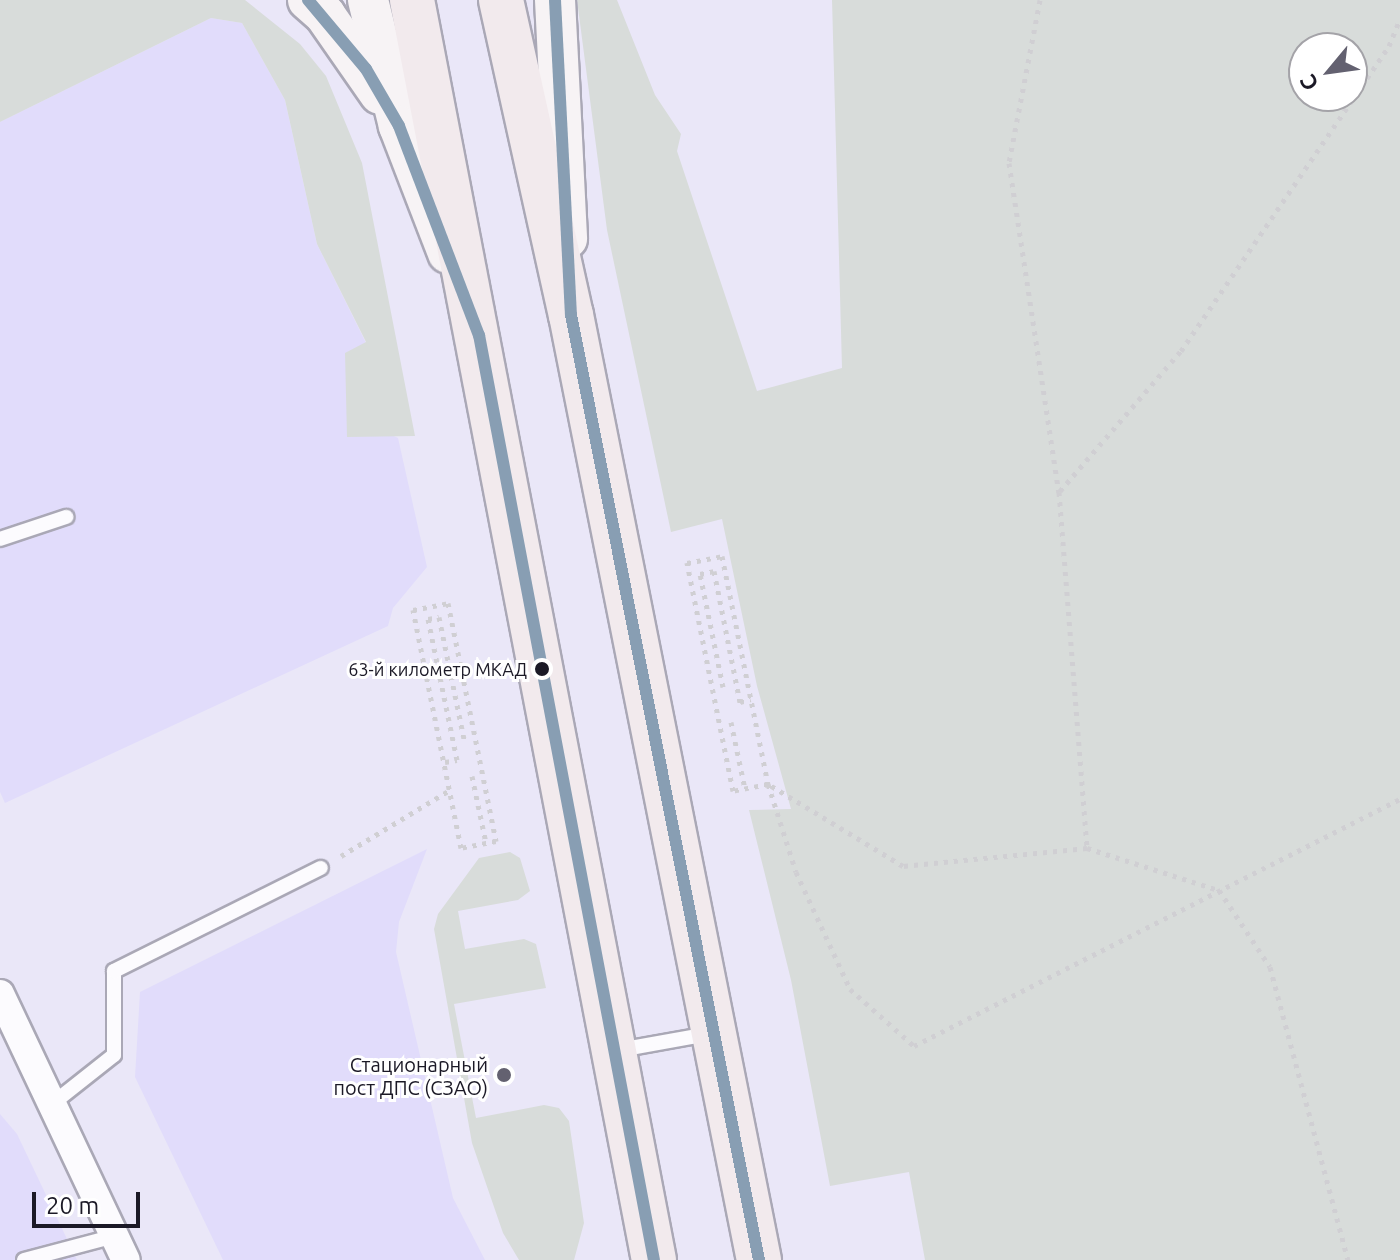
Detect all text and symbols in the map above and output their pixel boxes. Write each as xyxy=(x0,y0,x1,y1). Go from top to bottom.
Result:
north arrow xyxy=(1288,32,1368,112)
text: С xyxy=(1294,71,1323,95)
place label: 63-й километр МКАД xyxy=(348,658,527,680)
marker: 63-й километр МКАД xyxy=(534,661,550,677)
place label: Стационарный пост ДПС (СЗАО) xyxy=(334,1052,488,1099)
marker: Стационарный пост ДПС (СЗАО) xyxy=(495,1066,513,1084)
scale bar xyxy=(36,1176,144,1226)
text: 20 m xyxy=(46,1192,99,1219)

